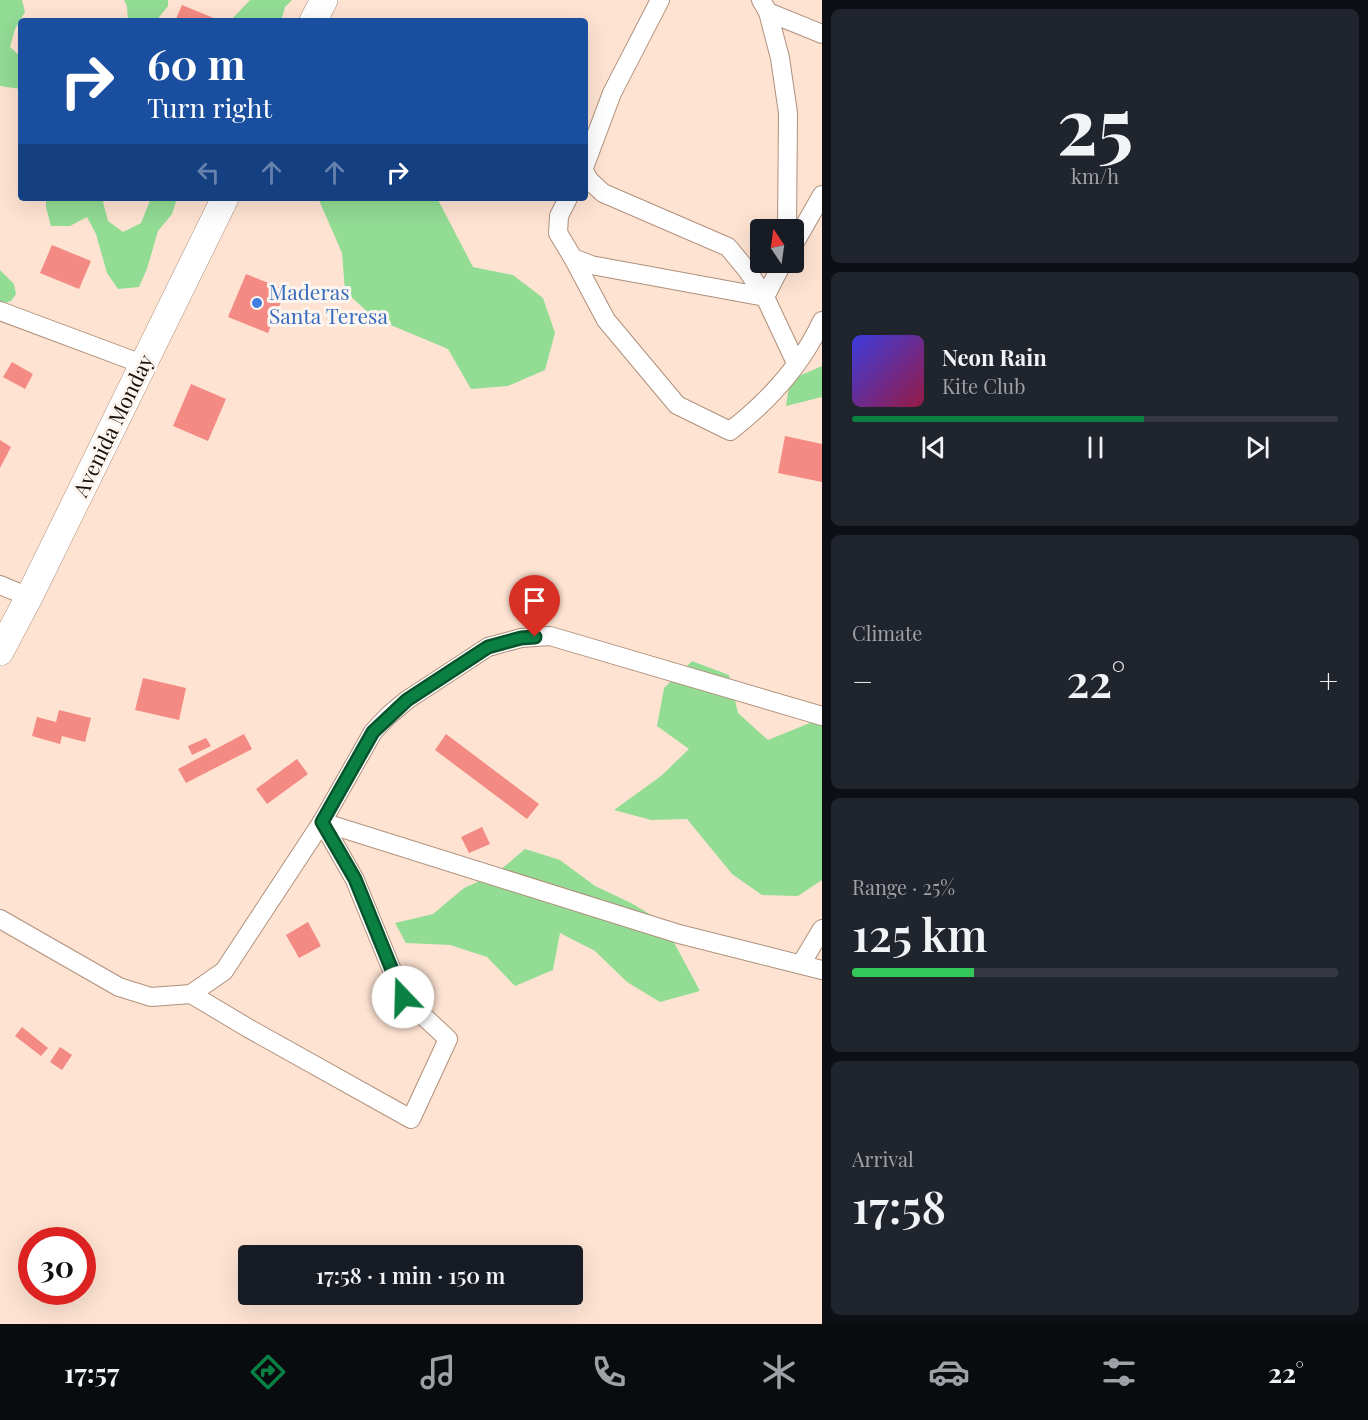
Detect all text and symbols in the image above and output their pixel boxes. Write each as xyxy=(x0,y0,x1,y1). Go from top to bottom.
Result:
text: 60 m xyxy=(147,35,245,91)
icon: right xyxy=(48,42,126,120)
text: 25 xyxy=(1057,71,1133,175)
text: Turn right xyxy=(147,89,272,125)
icon: left xyxy=(192,156,225,189)
icon: ahead xyxy=(255,156,288,189)
icon: ahead xyxy=(318,156,351,189)
icon: right xyxy=(381,156,414,189)
text: km/h xyxy=(1071,162,1119,189)
north arrow xyxy=(750,219,804,273)
map controls xyxy=(750,219,804,273)
place label: Maderas Santa Teresa xyxy=(269,277,388,329)
marker: Maderas Santa Teresa xyxy=(250,296,264,310)
text: Neon Rain xyxy=(942,342,1047,372)
street label: Avenida Monday xyxy=(65,349,159,502)
text: Kite Club xyxy=(942,372,1026,399)
icon: previous xyxy=(917,431,950,464)
icon: pause xyxy=(1079,431,1112,464)
icon: next xyxy=(1241,431,1274,464)
pin xyxy=(509,575,560,637)
icon: arrive xyxy=(518,584,551,617)
text: Climate xyxy=(852,619,922,646)
text: 22° xyxy=(1066,649,1126,709)
text: − xyxy=(852,658,873,702)
text: + xyxy=(1319,658,1338,702)
text: Range · 25% xyxy=(852,873,955,900)
text: 125 km xyxy=(852,903,988,963)
position arrow xyxy=(371,965,435,1029)
text: Arrival xyxy=(852,1145,914,1172)
text: 17:58 xyxy=(852,1175,946,1235)
speed limit sign: 30 xyxy=(18,1227,96,1305)
text: 17:58 · 1 min · 150 m xyxy=(316,1260,505,1290)
icon: directions xyxy=(247,1351,289,1393)
icon: music xyxy=(417,1351,459,1393)
icon: phone xyxy=(588,1351,630,1393)
icon: climate xyxy=(758,1351,800,1393)
icon: car xyxy=(928,1351,970,1393)
icon: filters xyxy=(1098,1351,1140,1393)
text: 17:57 xyxy=(64,1354,119,1390)
text: 22° xyxy=(1268,1354,1304,1390)

